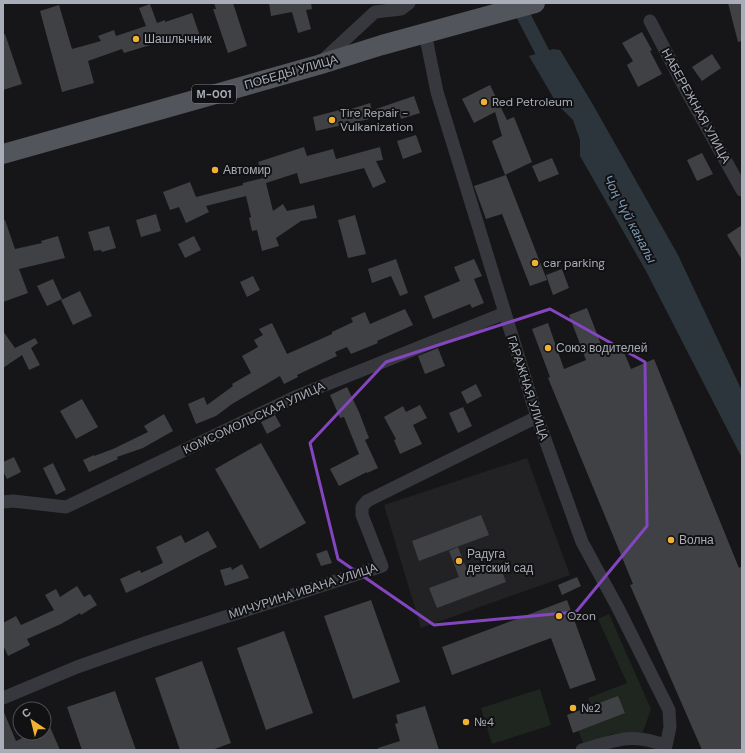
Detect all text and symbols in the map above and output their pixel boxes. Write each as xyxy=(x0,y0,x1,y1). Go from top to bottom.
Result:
place label: Шашлычник xyxy=(144,31,213,47)
marker: Шашлычник xyxy=(131,34,141,44)
street label: НАБЕРЕЖНАЯ УЛИЦА xyxy=(658,46,734,166)
street label: ПОБЕДЫ УЛИЦА xyxy=(242,51,340,93)
road number: М-001 xyxy=(192,85,236,103)
place label: Red Petroleum xyxy=(492,94,573,110)
marker: Red Petroleum xyxy=(479,97,489,107)
place label: Tire Repair - Vulkanization xyxy=(340,105,413,135)
marker: Tire Repair - Vulkanization xyxy=(327,115,337,125)
place label: Автомир xyxy=(223,162,271,178)
marker: Автомир xyxy=(210,165,220,175)
water label: Чоң Чүй каналы xyxy=(600,172,661,266)
place label: car parking xyxy=(543,255,605,271)
marker: car parking xyxy=(530,258,540,268)
street label: ГАРАЖНАЯ УЛИЦА xyxy=(504,334,552,442)
place label: Союз водителей xyxy=(556,340,647,356)
marker: Союз водителей xyxy=(543,343,553,353)
street label: КОМСОМОЛЬСКАЯ УЛИЦА xyxy=(181,378,327,458)
place label: Волна xyxy=(679,532,714,548)
marker: Волна xyxy=(666,535,676,545)
place label: Радуга детский сад xyxy=(467,546,533,576)
marker: Радуга детский сад xyxy=(454,556,464,566)
street label: МИЧУРИНА ИВАНА УЛИЦА xyxy=(227,559,379,623)
place label: Ozon xyxy=(567,608,596,624)
marker: Ozon xyxy=(554,611,564,621)
place label: №2 xyxy=(581,700,601,716)
north arrow xyxy=(12,701,52,741)
marker: №2 xyxy=(568,703,578,713)
text: С xyxy=(19,705,34,721)
place label: №4 xyxy=(474,714,494,730)
marker: №4 xyxy=(461,717,471,727)

